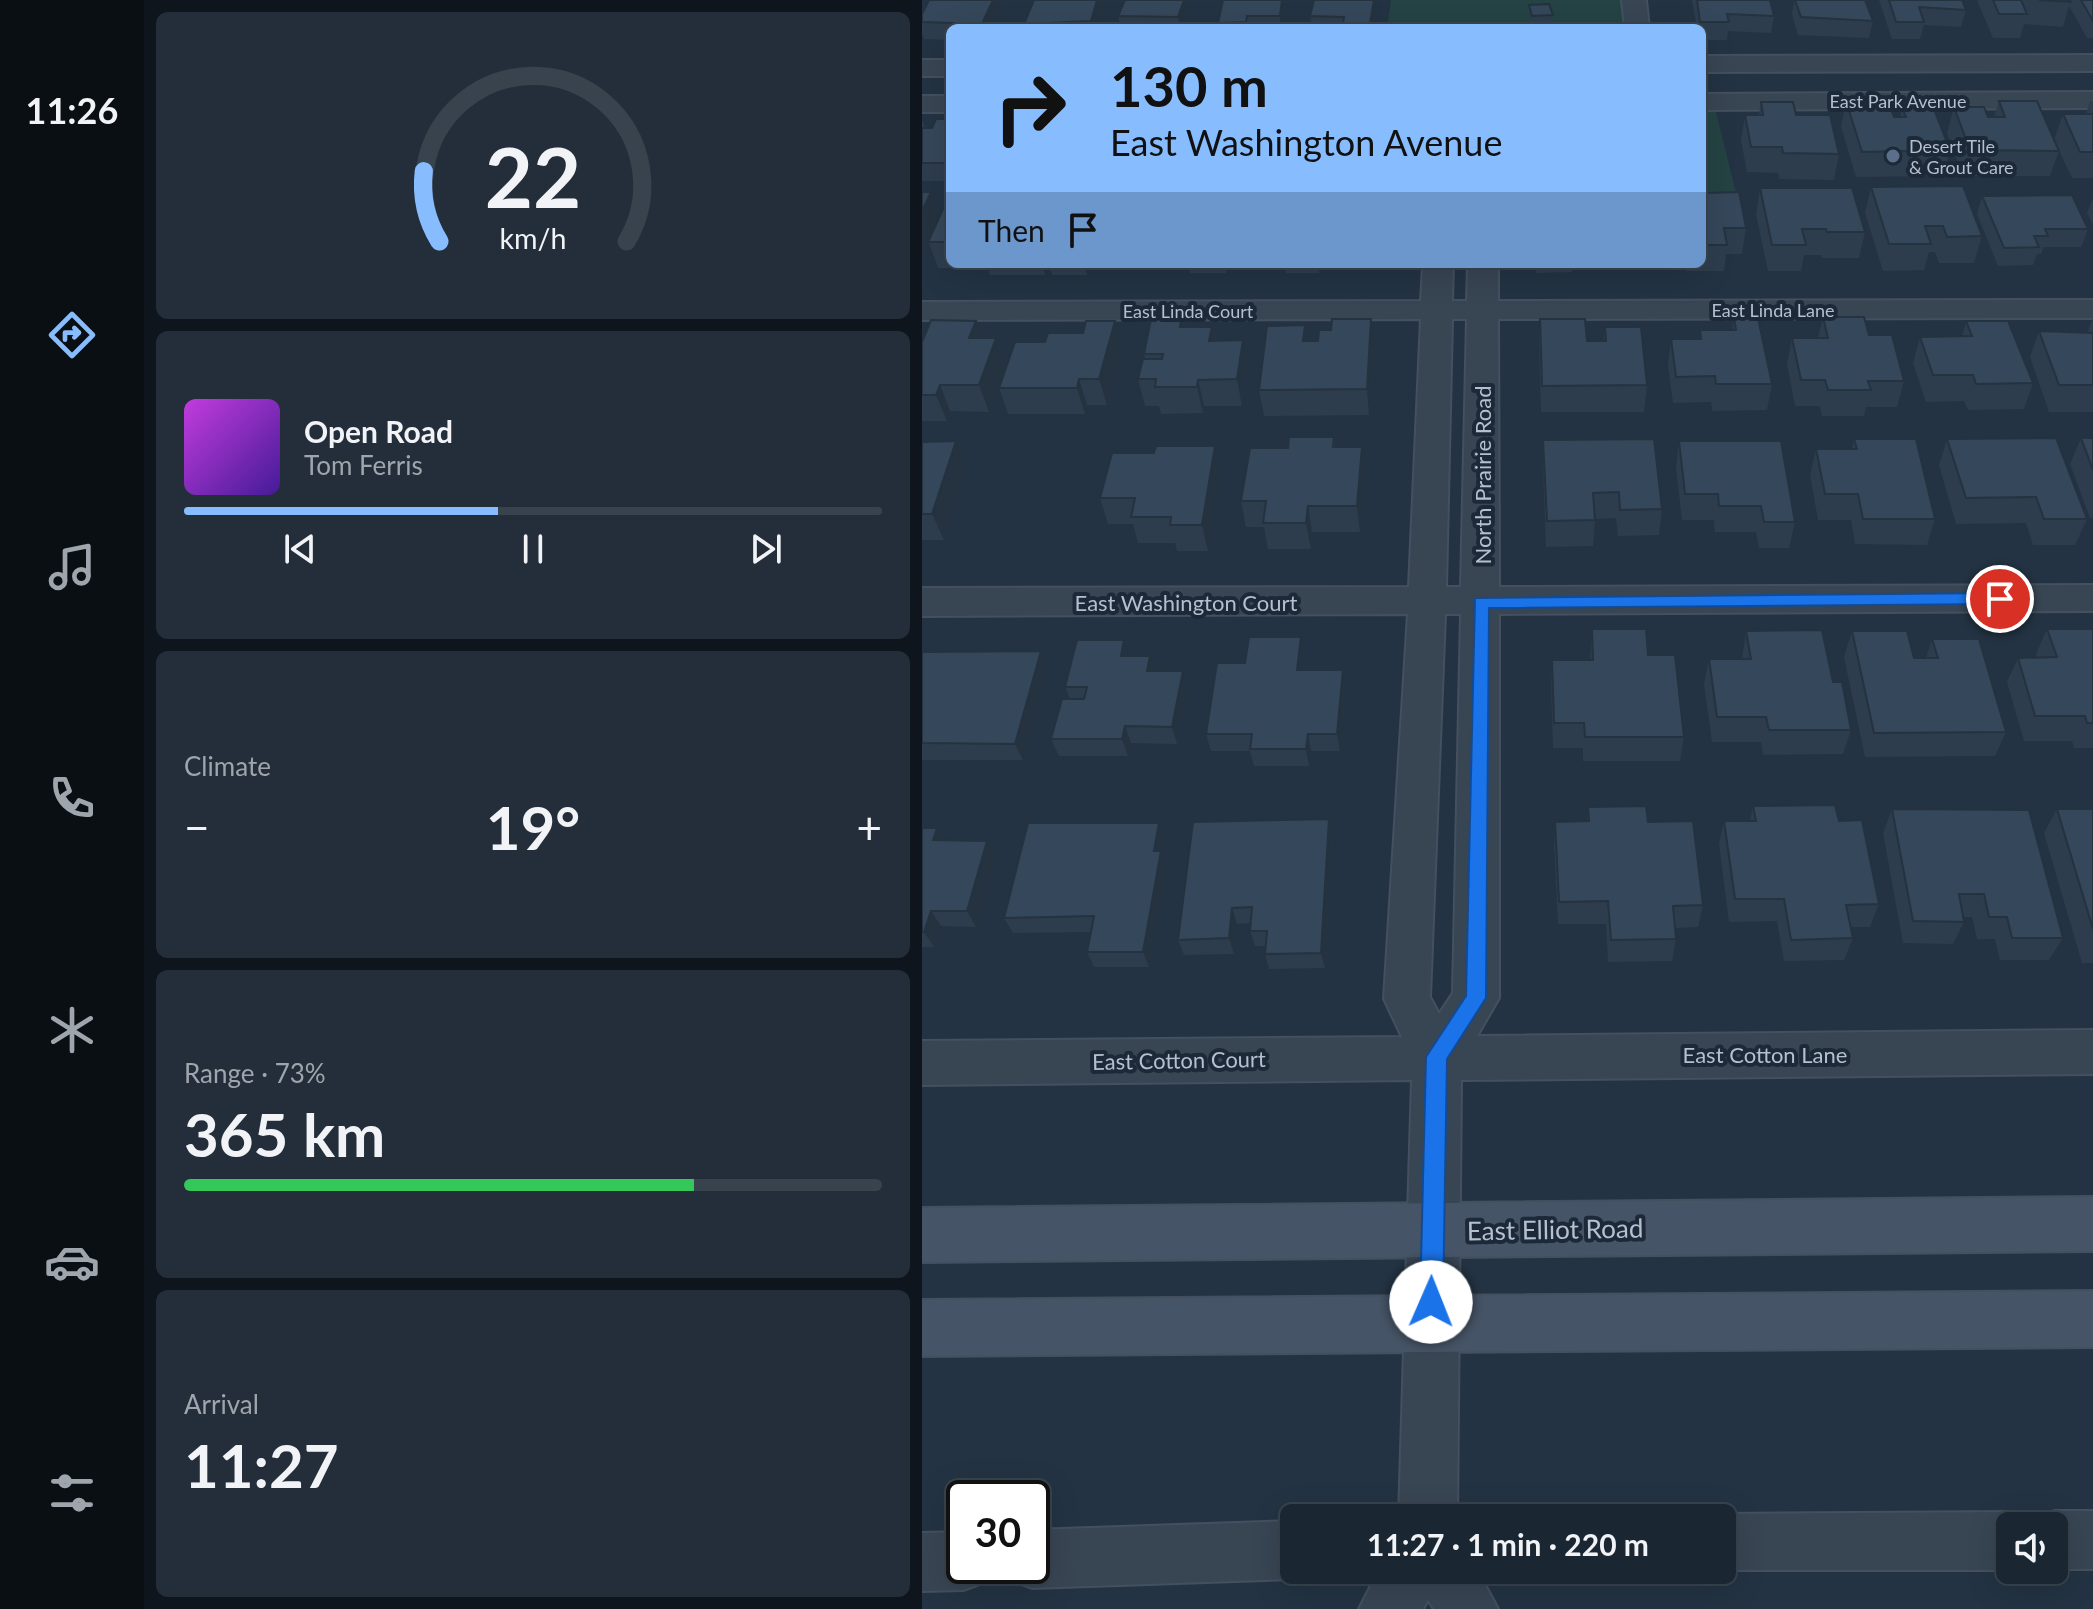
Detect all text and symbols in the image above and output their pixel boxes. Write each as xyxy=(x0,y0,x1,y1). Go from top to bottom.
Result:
text: 130 m xyxy=(1110,52,1268,119)
icon: right xyxy=(978,56,1082,160)
text: 11:26 xyxy=(26,88,118,132)
street label: East Park Avenue xyxy=(1830,90,1966,112)
text: East Washington Avenue xyxy=(1110,120,1502,164)
text: 22 xyxy=(485,125,581,225)
place label: Desert Tile & Grout Care xyxy=(1909,135,2014,178)
marker: Desert Tile & Grout Care xyxy=(1884,147,1902,165)
icon: arrive xyxy=(1061,208,1105,252)
text: Then xyxy=(978,212,1045,248)
text: km/h xyxy=(500,221,566,255)
street label: East Linda Lane xyxy=(1711,299,1835,321)
street label: East Linda Court xyxy=(1123,300,1254,322)
icon: directions xyxy=(44,307,100,363)
street label: North Prairie Road xyxy=(1469,385,1496,565)
text: Open Road xyxy=(304,413,453,449)
text: Tom Ferris xyxy=(304,449,423,481)
icon: previous xyxy=(278,527,322,571)
icon: pause xyxy=(511,527,555,571)
icon: next xyxy=(744,527,788,571)
icon: music xyxy=(44,539,100,595)
pin xyxy=(1966,565,2034,633)
icon: arrive xyxy=(1978,577,2022,621)
street label: East Washington Court xyxy=(1075,589,1298,616)
text: Climate xyxy=(184,750,271,782)
icon: phone xyxy=(44,770,100,826)
text: 19° xyxy=(486,791,580,863)
text: − xyxy=(184,801,210,853)
text: + xyxy=(856,801,882,853)
icon: climate xyxy=(44,1002,100,1058)
street label: East Cotton Lane xyxy=(1683,1041,1847,1068)
street label: East Cotton Court xyxy=(1092,1045,1266,1075)
text: Range · 73% xyxy=(184,1057,326,1089)
text: 365 km xyxy=(184,1098,385,1170)
street label: East Elliot Road xyxy=(1466,1211,1644,1247)
icon: car xyxy=(44,1234,100,1290)
position arrow xyxy=(1389,1260,1473,1344)
text: Arrival xyxy=(184,1388,259,1420)
text: 11:27 xyxy=(184,1429,339,1501)
icon: filters xyxy=(44,1465,100,1521)
speed limit sign: 30 xyxy=(946,1480,1050,1584)
map controls xyxy=(1996,1512,2068,1584)
button: sound xyxy=(1996,1512,2068,1584)
text: 11:27 · 1 min · 220 m xyxy=(1367,1526,1649,1562)

